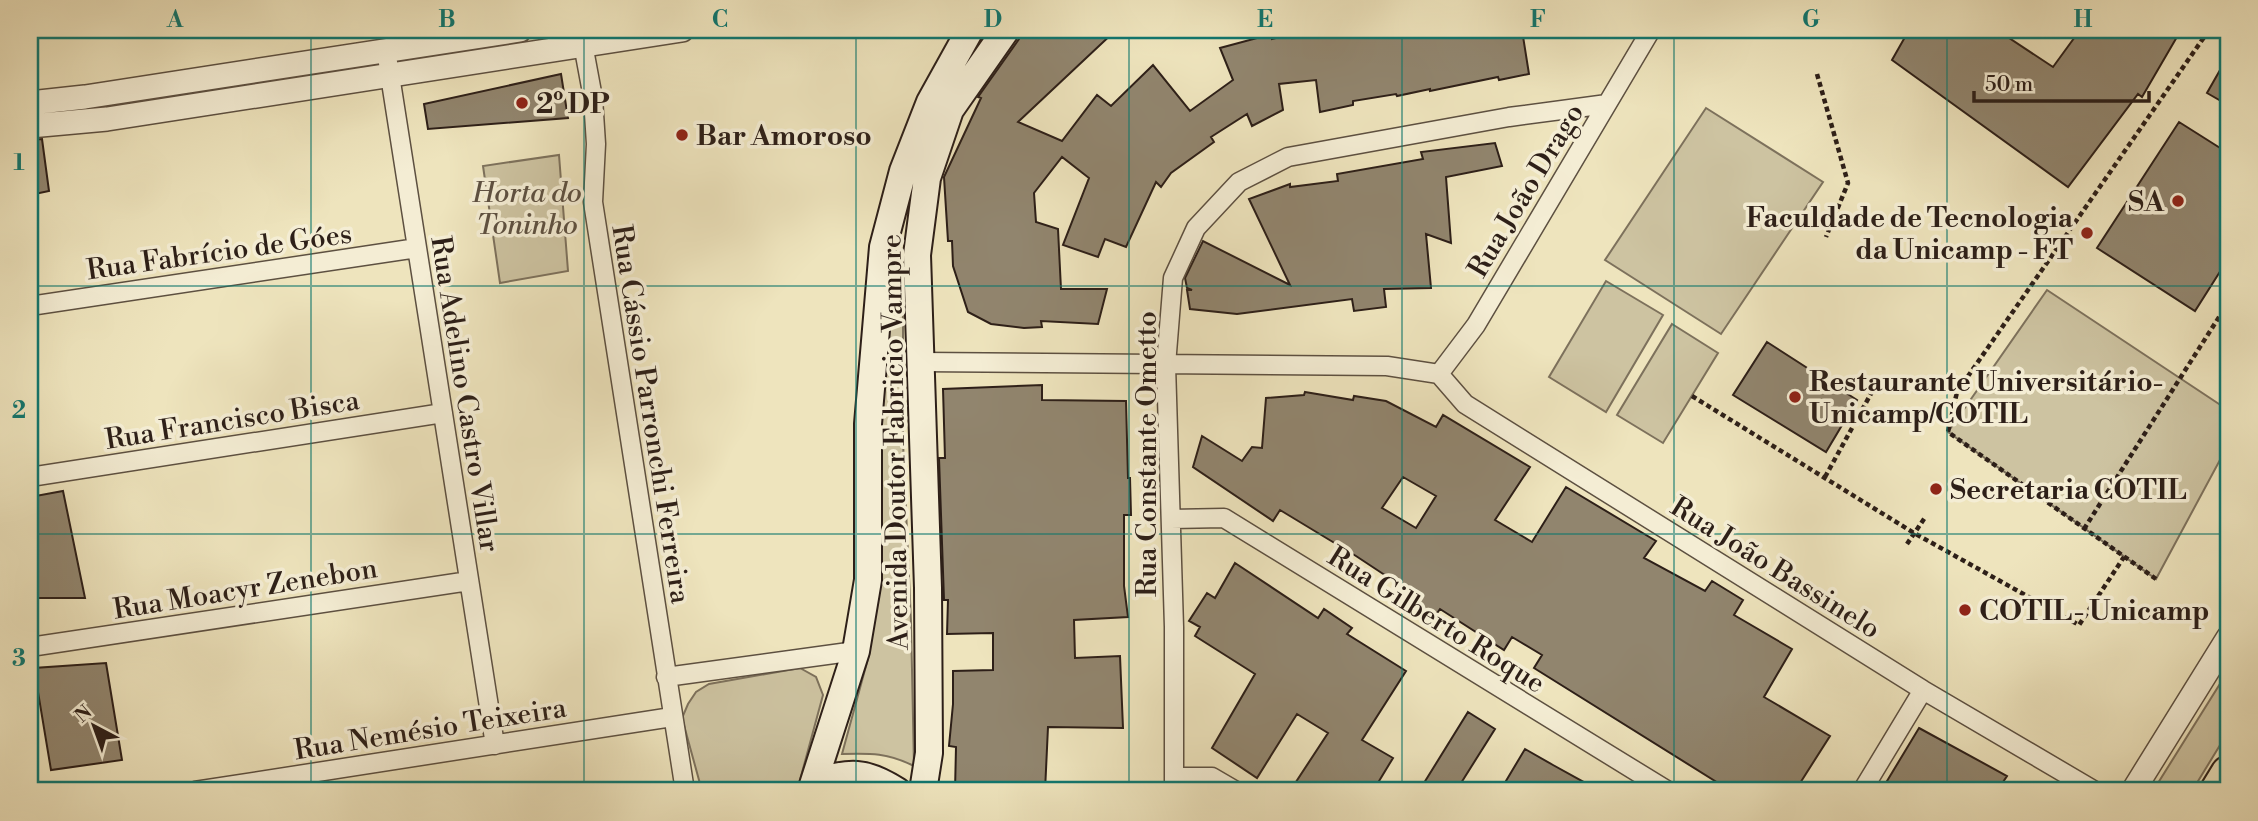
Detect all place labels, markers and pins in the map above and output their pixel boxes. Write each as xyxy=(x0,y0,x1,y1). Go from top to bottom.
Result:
place label: 2º DP xyxy=(536,87,610,122)
marker: 2º DP xyxy=(514,95,530,111)
place label: Bar Amoroso xyxy=(696,119,872,154)
marker: Bar Amoroso xyxy=(674,127,690,143)
place label: SA xyxy=(2128,185,2165,220)
marker: SA xyxy=(2170,193,2186,209)
place label: Faculdade de Tecnologia da Unicamp - FT xyxy=(1746,201,2074,268)
marker: Faculdade de Tecnologia da Unicamp - FT xyxy=(2079,225,2095,241)
place label: Restaurante Universitário- Unicamp/COTIL xyxy=(1809,365,2164,432)
marker: Restaurante Universitário- Unicamp/COTIL xyxy=(1787,389,1803,405)
place label: Secretaria COTIL xyxy=(1950,473,2187,508)
marker: Secretaria COTIL xyxy=(1928,481,1944,497)
place label: COTIL- Unicamp xyxy=(1979,594,2209,629)
marker: COTIL- Unicamp xyxy=(1957,602,1973,618)

